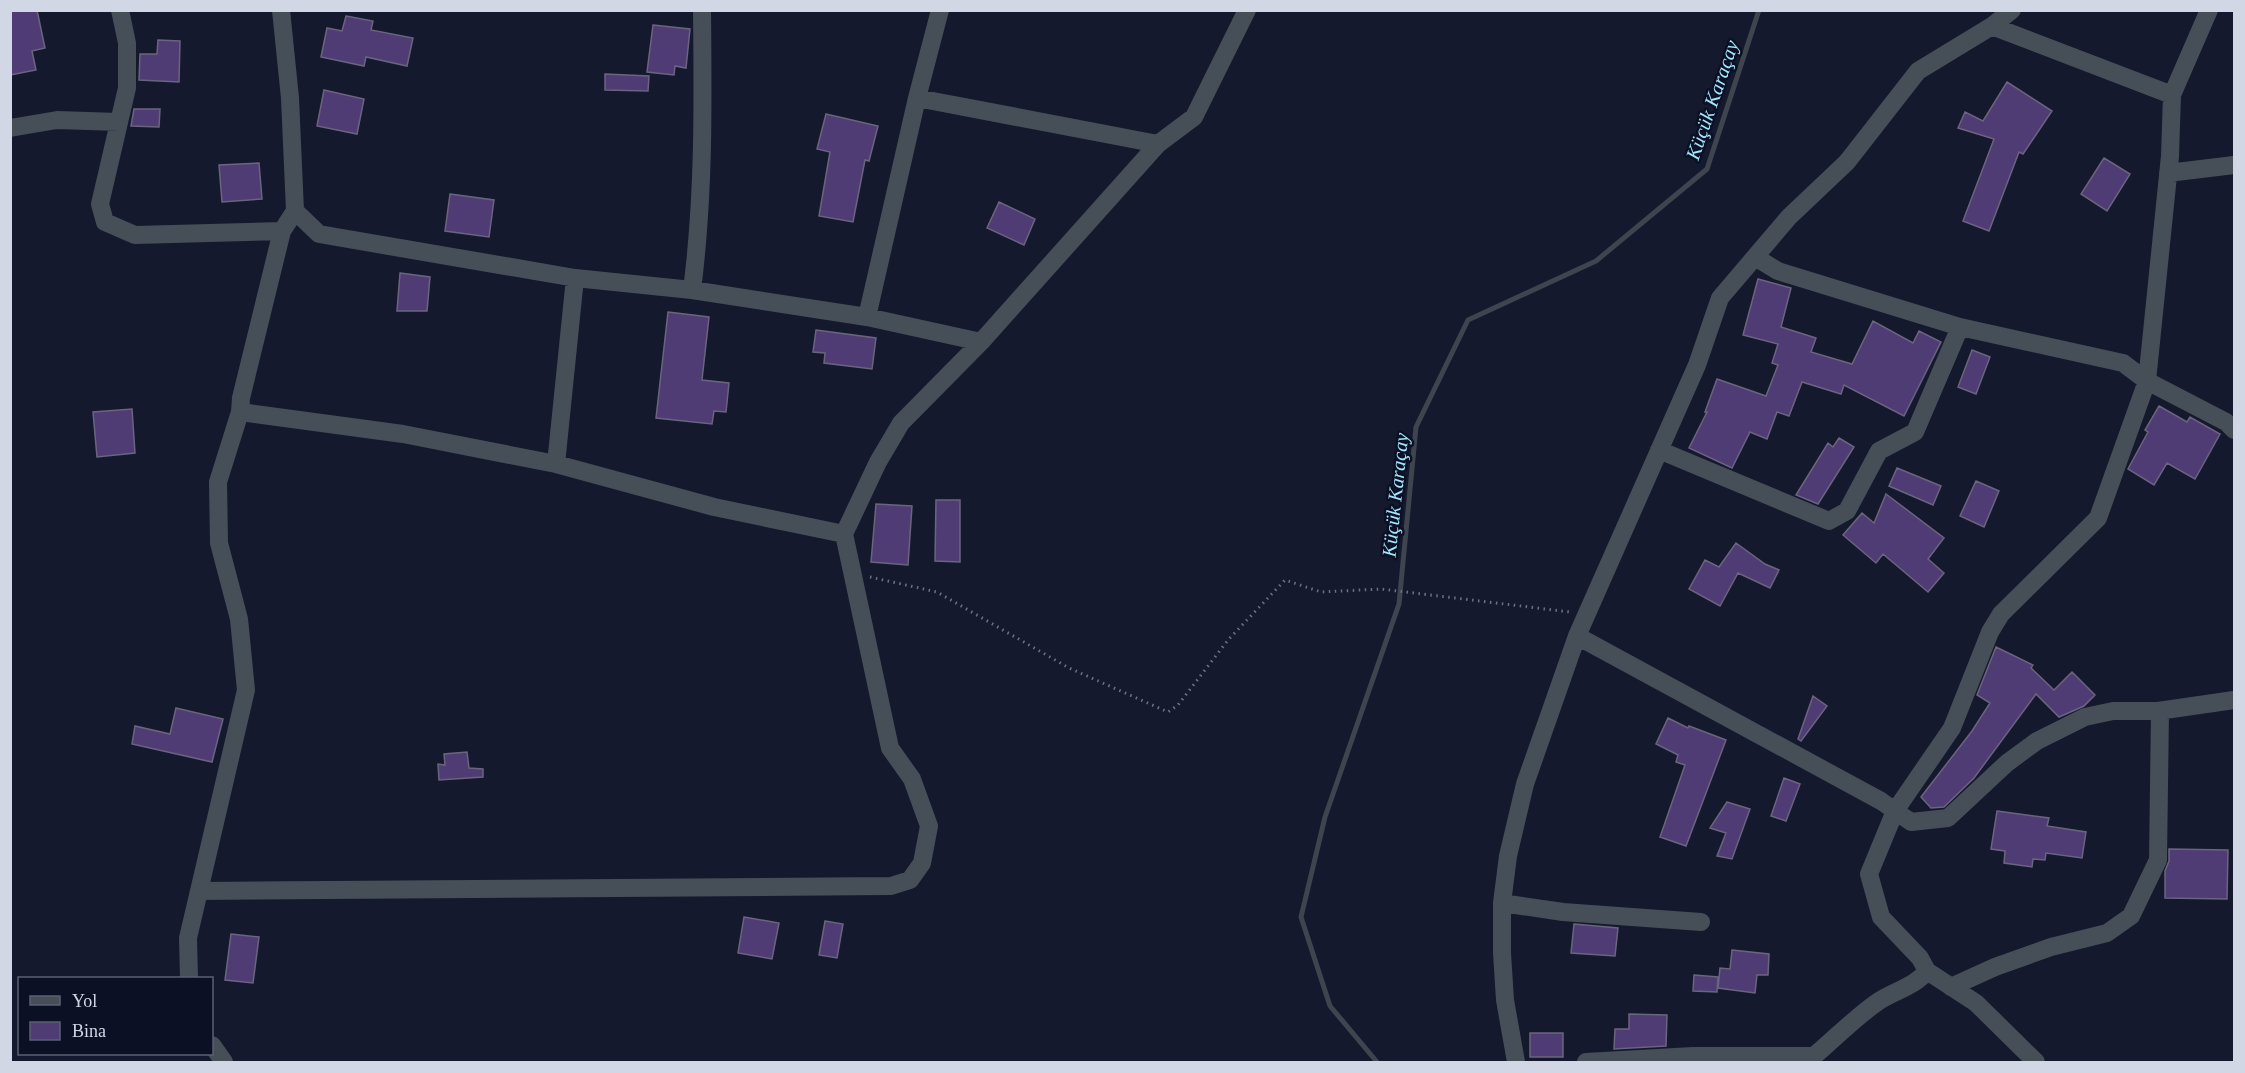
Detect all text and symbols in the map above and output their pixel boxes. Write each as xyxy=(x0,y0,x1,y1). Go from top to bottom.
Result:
water label: Küçük Karaçay xyxy=(1681,37,1744,164)
water label: Küçük Karaçay xyxy=(1377,432,1413,559)
legend xyxy=(18,977,213,1055)
text: Yol xyxy=(72,991,97,1011)
text: Bina xyxy=(72,1021,106,1041)

